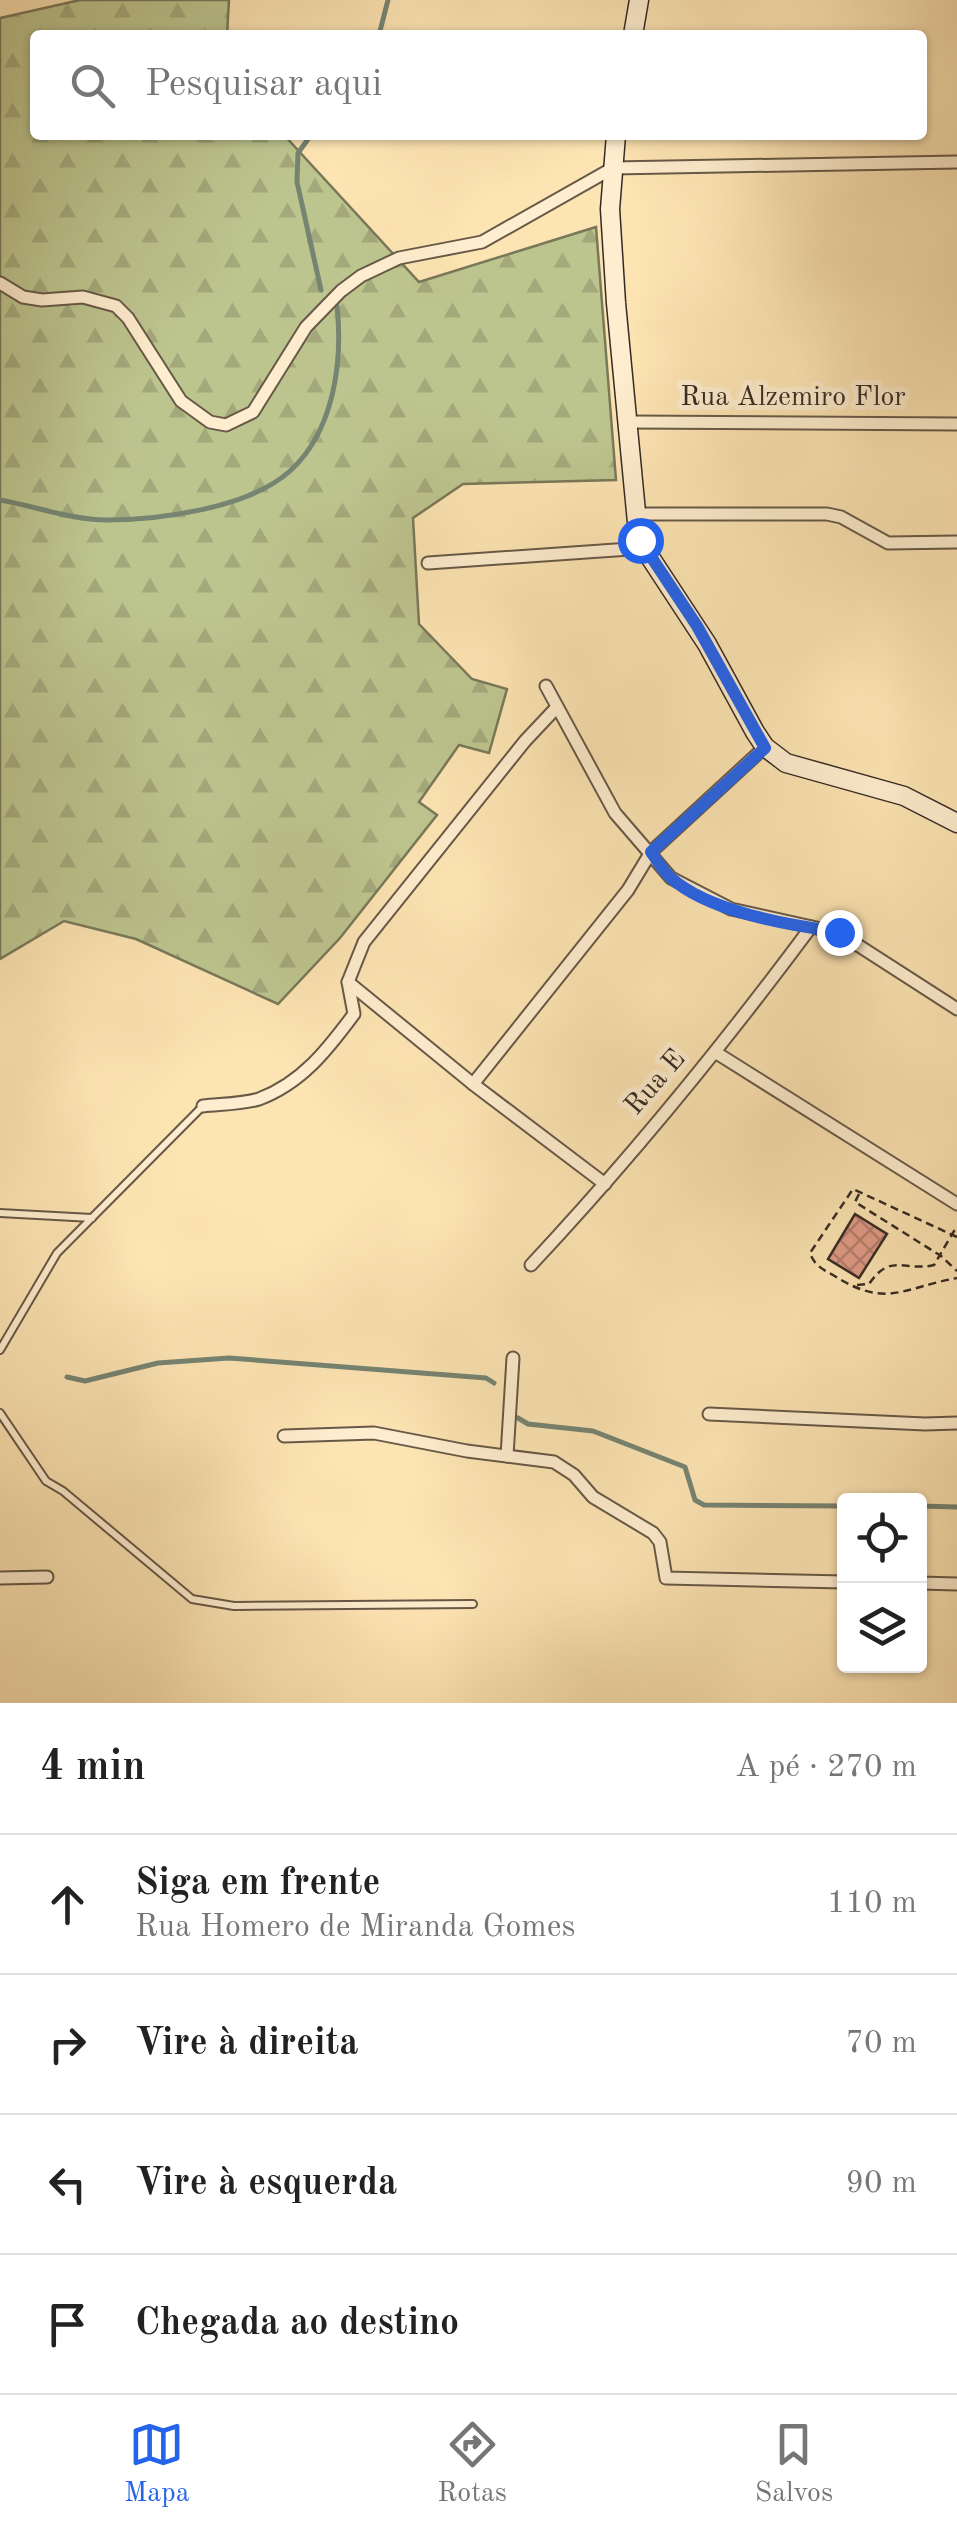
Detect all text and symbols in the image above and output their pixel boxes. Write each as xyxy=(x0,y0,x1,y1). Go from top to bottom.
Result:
search box xyxy=(30,30,927,140)
icon: search xyxy=(65,58,120,113)
text: Pesquisar aqui xyxy=(145,66,382,104)
street label: Rua Alzemiro Flor xyxy=(680,384,906,412)
route start xyxy=(618,518,664,564)
route end xyxy=(817,910,863,956)
street label: Rua E xyxy=(621,1045,691,1121)
map controls xyxy=(837,1493,927,1673)
button: locate xyxy=(837,1493,927,1583)
button: layers xyxy=(837,1583,927,1673)
text: 4 min xyxy=(40,1747,146,1789)
text: A pé · 270 m xyxy=(735,1752,917,1784)
text: Siga em frente xyxy=(135,1865,380,1903)
icon: ahead xyxy=(40,1877,95,1932)
text: 110 m xyxy=(827,1888,917,1920)
text: Rua Homero de Miranda Gomes xyxy=(135,1912,575,1944)
icon: right xyxy=(40,2017,95,2072)
text: Vire à direita xyxy=(135,2025,359,2063)
text: 70 m xyxy=(846,2028,917,2060)
icon: left xyxy=(40,2157,95,2212)
text: Vire à esquerda xyxy=(135,2165,397,2203)
text: 90 m xyxy=(846,2168,917,2200)
icon: arrive xyxy=(40,2297,95,2352)
text: Chegada ao destino xyxy=(135,2305,459,2343)
tab: Mapa xyxy=(124,2417,190,2512)
tab: Rotas xyxy=(437,2417,507,2512)
tab: Salvos xyxy=(755,2417,833,2512)

